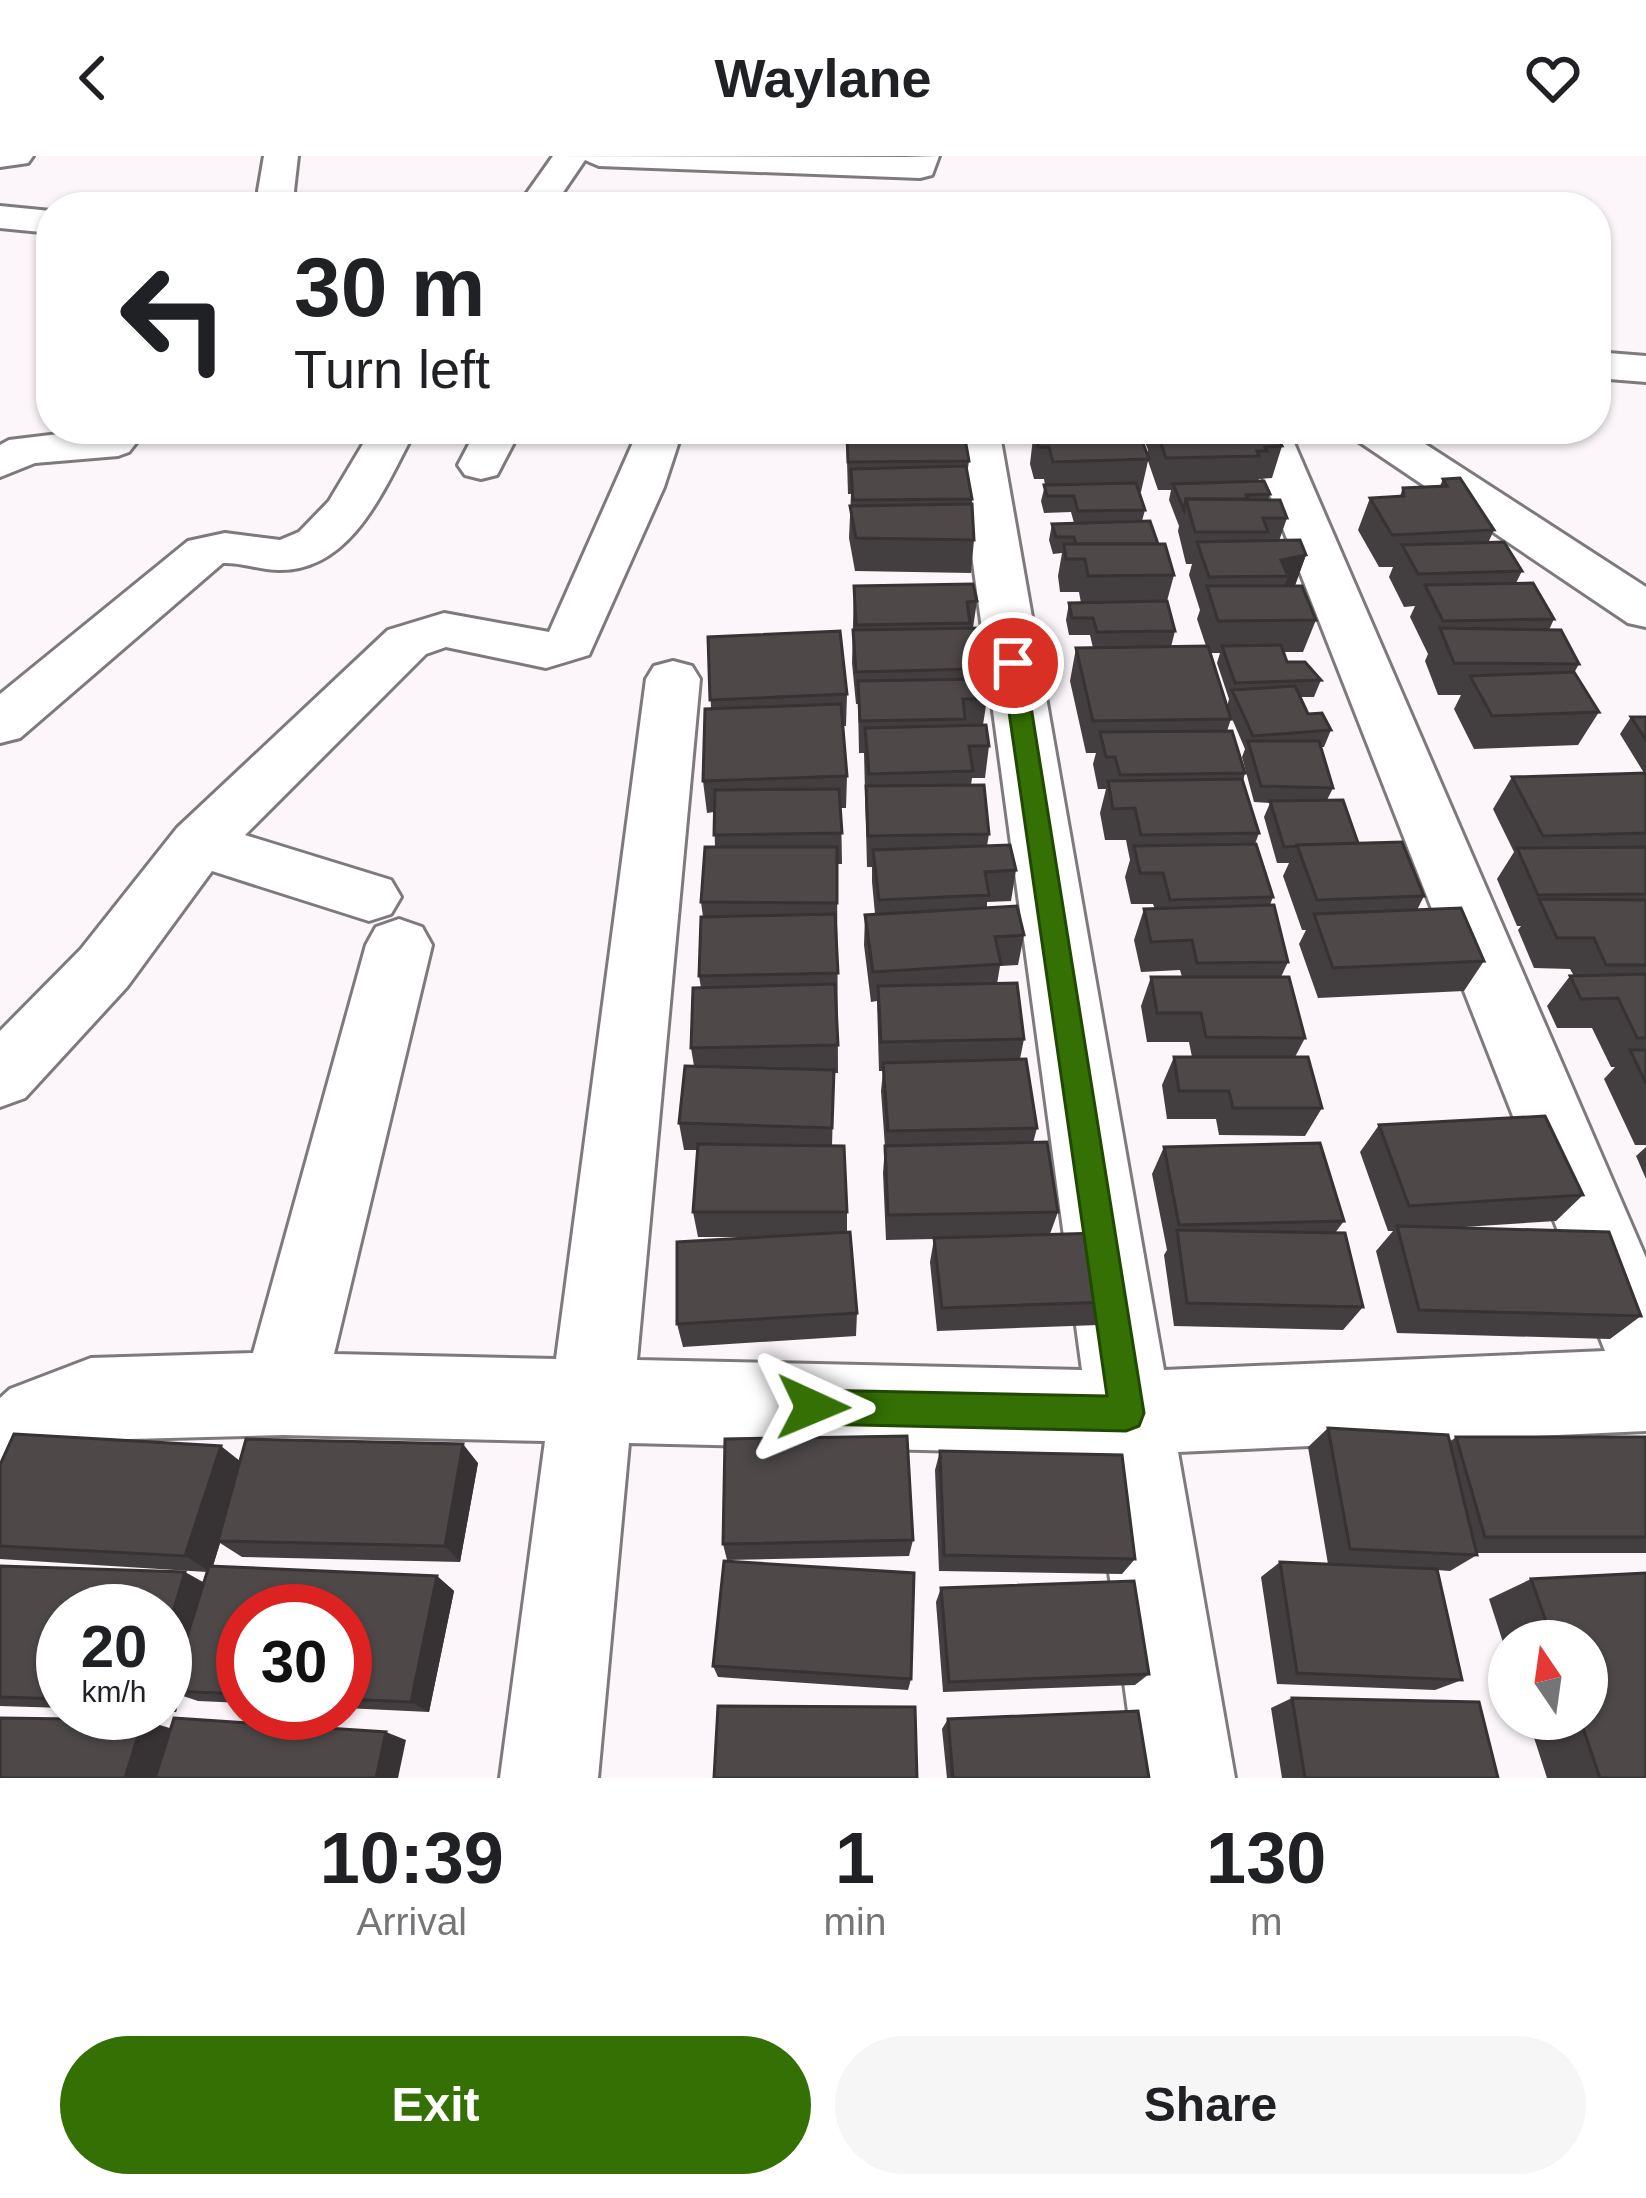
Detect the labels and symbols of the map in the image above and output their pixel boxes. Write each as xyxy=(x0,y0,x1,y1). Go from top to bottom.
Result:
pin xyxy=(962,612,1064,714)
position arrow xyxy=(750,1344,876,1470)
speed limit sign: 30 xyxy=(216,1584,372,1740)
north arrow xyxy=(1488,1620,1608,1740)

